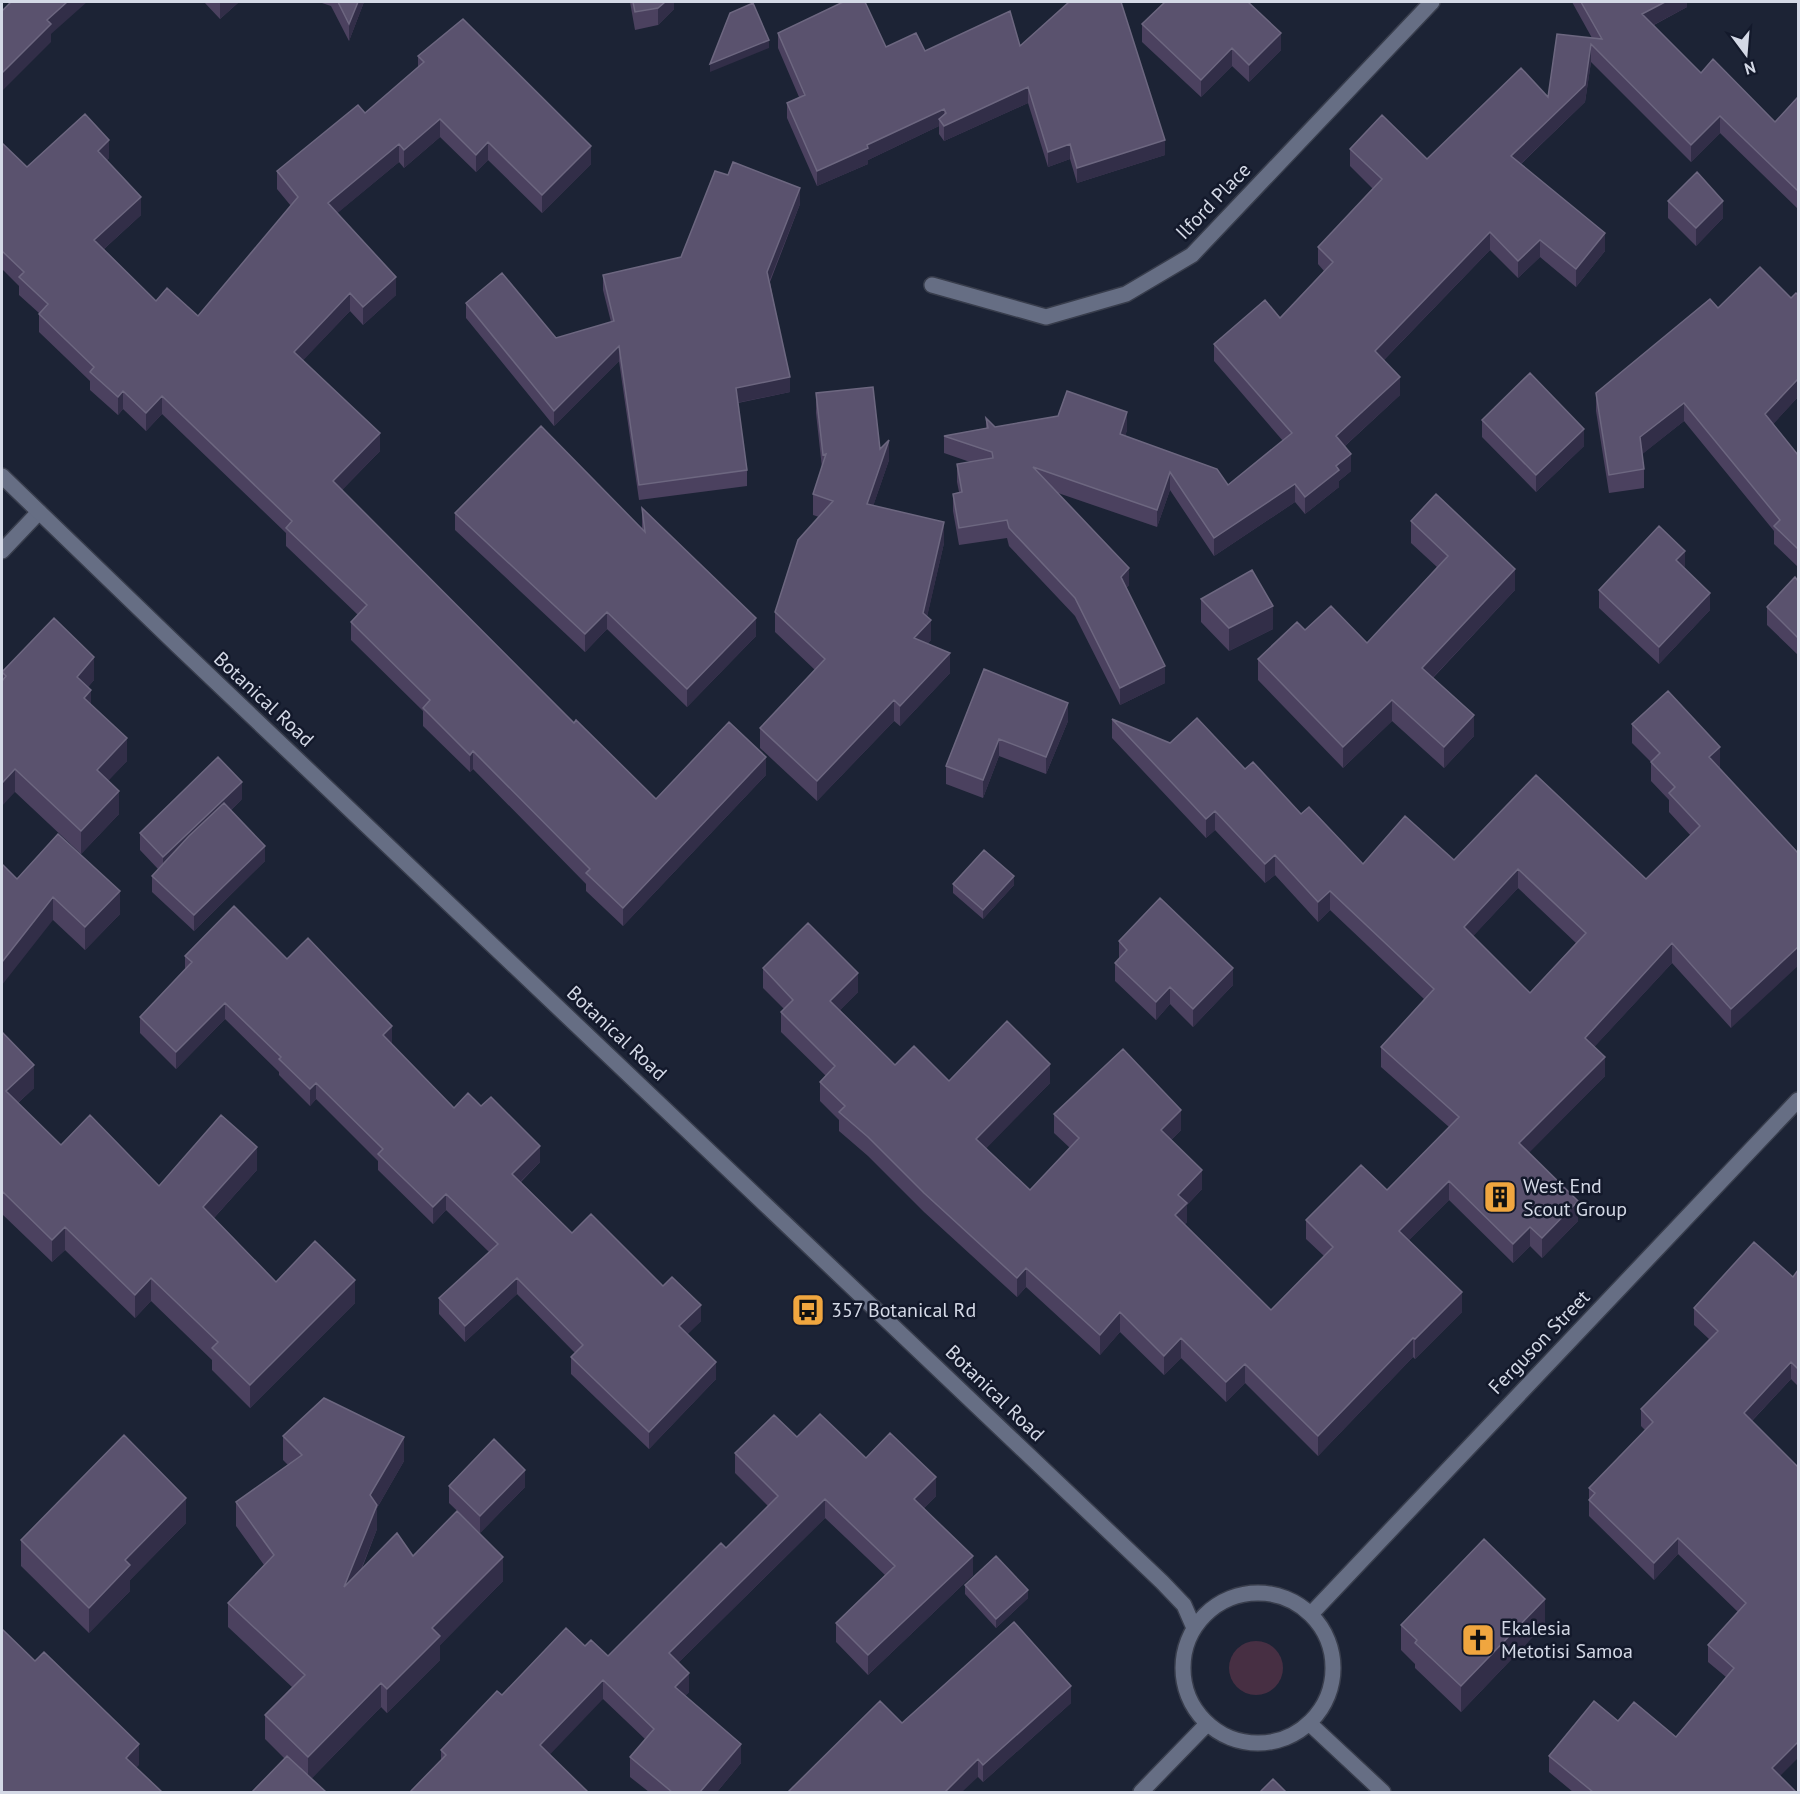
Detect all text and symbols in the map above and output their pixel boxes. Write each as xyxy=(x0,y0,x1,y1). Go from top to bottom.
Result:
north arrow xyxy=(1716,24,1776,84)
text: N xyxy=(1742,57,1758,79)
street label: Ilford Place xyxy=(1170,157,1256,245)
street label: Botanical Road xyxy=(208,646,320,752)
street label: Botanical Road xyxy=(561,980,673,1086)
place label: West End Scout Group xyxy=(1523,1173,1627,1222)
building icon: West End Scout Group xyxy=(1482,1179,1518,1215)
street label: Ferguson Street xyxy=(1483,1284,1596,1400)
bus stop icon: 357 Botanical Rd xyxy=(790,1292,826,1328)
place label: 357 Botanical Rd xyxy=(831,1297,976,1323)
street label: Botanical Road xyxy=(940,1339,1050,1447)
place label: Ekalesia Metotisi Samoa xyxy=(1501,1615,1633,1664)
church icon: Ekalesia Metotisi Samoa xyxy=(1460,1622,1496,1658)

